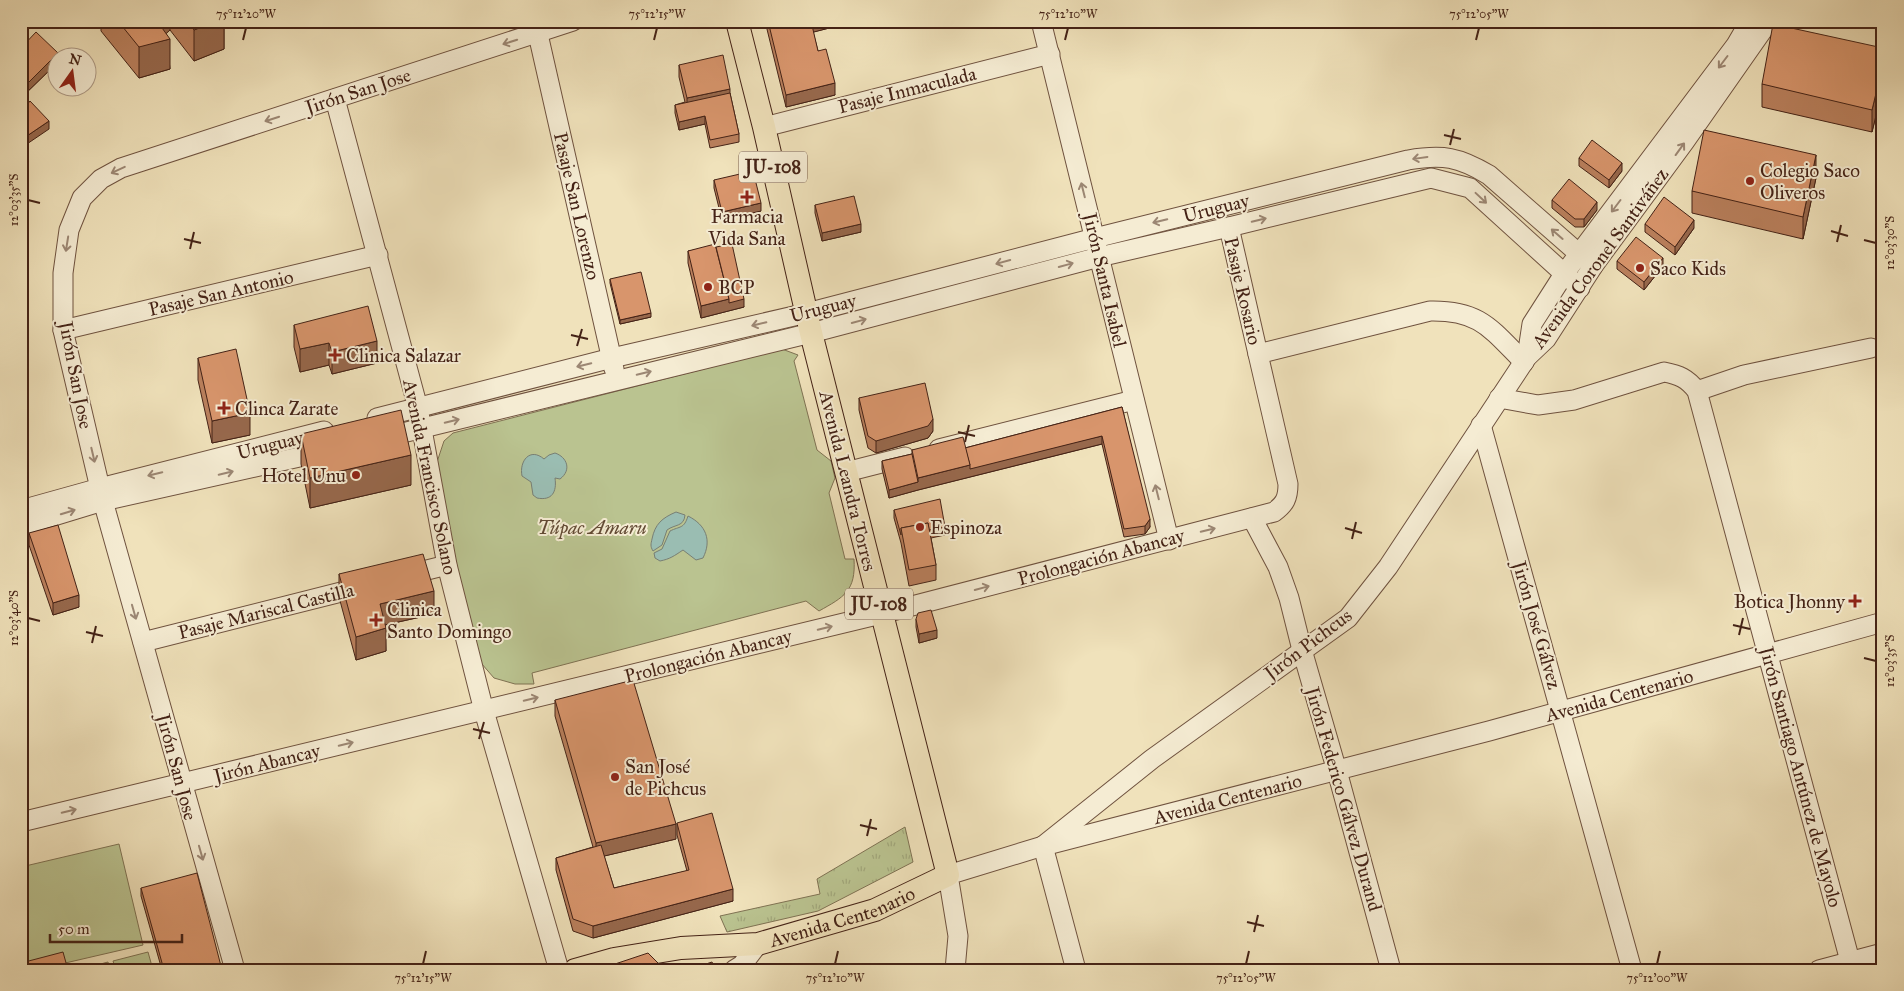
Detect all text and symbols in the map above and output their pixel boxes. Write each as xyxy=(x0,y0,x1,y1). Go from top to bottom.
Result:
text: 75°12'20"W xyxy=(216,7,277,21)
text: 75°12'15"W xyxy=(628,7,686,21)
text: 75°12'10"W xyxy=(1039,7,1098,21)
text: 75°12'05"W xyxy=(1449,7,1509,21)
one-way arrow xyxy=(502,37,518,47)
north arrow xyxy=(48,48,98,98)
text: N xyxy=(67,50,83,70)
one-way arrow xyxy=(1718,55,1729,68)
street label: Pasaje Inmaculada xyxy=(836,62,979,118)
street label: Jirón San Jose xyxy=(301,63,414,120)
one-way arrow xyxy=(265,115,281,124)
street label: Pasaje San Lorenzo xyxy=(549,130,605,282)
one-way arrow xyxy=(1675,142,1685,156)
road number: JU-108 xyxy=(739,152,807,182)
one-way arrow xyxy=(1413,153,1429,163)
place label: Colegio Saco Oliveros xyxy=(1760,159,1860,204)
street label: Avenida Coronel Santiváñez xyxy=(1526,163,1673,354)
one-way arrow xyxy=(111,166,126,175)
text: 12°03'35"S xyxy=(7,174,21,226)
marker: Colegio Saco Oliveros xyxy=(1744,175,1756,187)
one-way arrow xyxy=(1078,183,1088,199)
street label: Uruguay xyxy=(1180,188,1253,228)
marker: Farmacia Vida Sana xyxy=(741,191,753,203)
one-way arrow xyxy=(1475,192,1488,204)
one-way arrow xyxy=(1611,199,1621,213)
place label: Farmacia Vida Sana xyxy=(707,205,787,250)
street label: Jirón Santa Isabel xyxy=(1077,209,1132,350)
one-way arrow xyxy=(1250,215,1266,224)
text: 12°03'30"S xyxy=(1883,216,1897,270)
one-way arrow xyxy=(1153,217,1169,226)
one-way arrow xyxy=(1550,228,1563,239)
street label: Pasaje Rosario xyxy=(1219,235,1267,347)
one-way arrow xyxy=(62,236,72,252)
one-way arrow xyxy=(996,257,1012,267)
place label: Saco Kids xyxy=(1650,257,1726,280)
one-way arrow xyxy=(1058,260,1074,269)
marker: Saco Kids xyxy=(1634,262,1646,274)
street label: Pasaje San Antonio xyxy=(146,265,296,321)
place label: BCP xyxy=(718,276,755,299)
marker: BCP xyxy=(702,281,714,293)
street label: Uruguay xyxy=(787,288,860,328)
one-way arrow xyxy=(850,315,866,325)
street label: Jirón San Jose xyxy=(53,317,98,431)
one-way arrow xyxy=(752,320,768,329)
place label: Clinica Salazar xyxy=(346,344,462,367)
marker: Clinica Salazar xyxy=(328,348,342,362)
one-way arrow xyxy=(576,361,592,370)
one-way arrow xyxy=(635,368,651,377)
street label: Avenida Francisco Solano xyxy=(398,376,462,577)
street label: Avenida Leandra Torres xyxy=(814,387,882,574)
place label: Clinca Zarate xyxy=(235,397,338,420)
marker: Clinca Zarate xyxy=(217,401,231,415)
one-way arrow xyxy=(444,416,460,425)
street label: Uruguay xyxy=(234,425,307,465)
one-way arrow xyxy=(89,447,98,463)
place label: Hotel Unu xyxy=(261,464,346,487)
one-way arrow xyxy=(217,468,233,477)
marker: Hotel Unu xyxy=(350,469,362,481)
one-way arrow xyxy=(147,470,163,479)
one-way arrow xyxy=(1152,485,1161,501)
one-way arrow xyxy=(60,506,76,516)
park label: Túpac Amaru xyxy=(537,516,647,540)
place label: Espinoza xyxy=(930,516,1003,539)
marker: Espinoza xyxy=(914,521,926,533)
street label: Prolongación Abancay xyxy=(1015,523,1188,591)
one-way arrow xyxy=(1199,524,1215,534)
street label: Jirón José Gálvez xyxy=(1506,556,1566,692)
street label: Pasaje Mariscal Castilla xyxy=(176,578,357,644)
one-way arrow xyxy=(974,583,990,592)
road number: JU-108 xyxy=(845,588,913,620)
text: 12°03'40"S xyxy=(7,590,21,646)
place label: Botica Jhonny xyxy=(1734,590,1846,614)
marker: Botica Jhonny xyxy=(1849,595,1861,607)
place label: Clinica Santo Domingo xyxy=(387,598,512,644)
one-way arrow xyxy=(130,604,140,620)
street label: Jirón Pichcus xyxy=(1258,604,1357,686)
marker: Clinica Santo Domingo xyxy=(369,613,383,627)
one-way arrow xyxy=(816,623,832,632)
street label: Prolongación Abancay xyxy=(622,624,795,689)
text: 12°03'35"S xyxy=(1883,635,1897,687)
street label: Jirón Santiago Antúnez de Mayolo xyxy=(1754,642,1847,910)
street label: Avenida Centenario xyxy=(1542,664,1696,727)
street label: Jirón Federico Gálvez Durand xyxy=(1299,682,1387,914)
one-way arrow xyxy=(523,694,539,703)
street label: Jirón San Jose xyxy=(150,709,202,823)
street label: Jirón Abancay xyxy=(209,738,324,789)
one-way arrow xyxy=(337,739,353,748)
place label: San José de Pichcus xyxy=(625,755,706,800)
street label: Avenida Centenario xyxy=(1150,768,1304,829)
marker: San José de Pichcus xyxy=(609,771,621,783)
one-way arrow xyxy=(60,806,76,815)
one-way arrow xyxy=(197,845,207,861)
street label: Avenida Centenario xyxy=(766,881,919,952)
scale bar xyxy=(50,911,182,943)
text: 50 m xyxy=(58,920,90,938)
text: 75°12'15"W xyxy=(394,971,452,985)
text: 75°12'10"W xyxy=(806,971,865,985)
text: 75°12'05"W xyxy=(1216,971,1276,985)
text: 75°12'00"W xyxy=(1627,971,1688,985)

